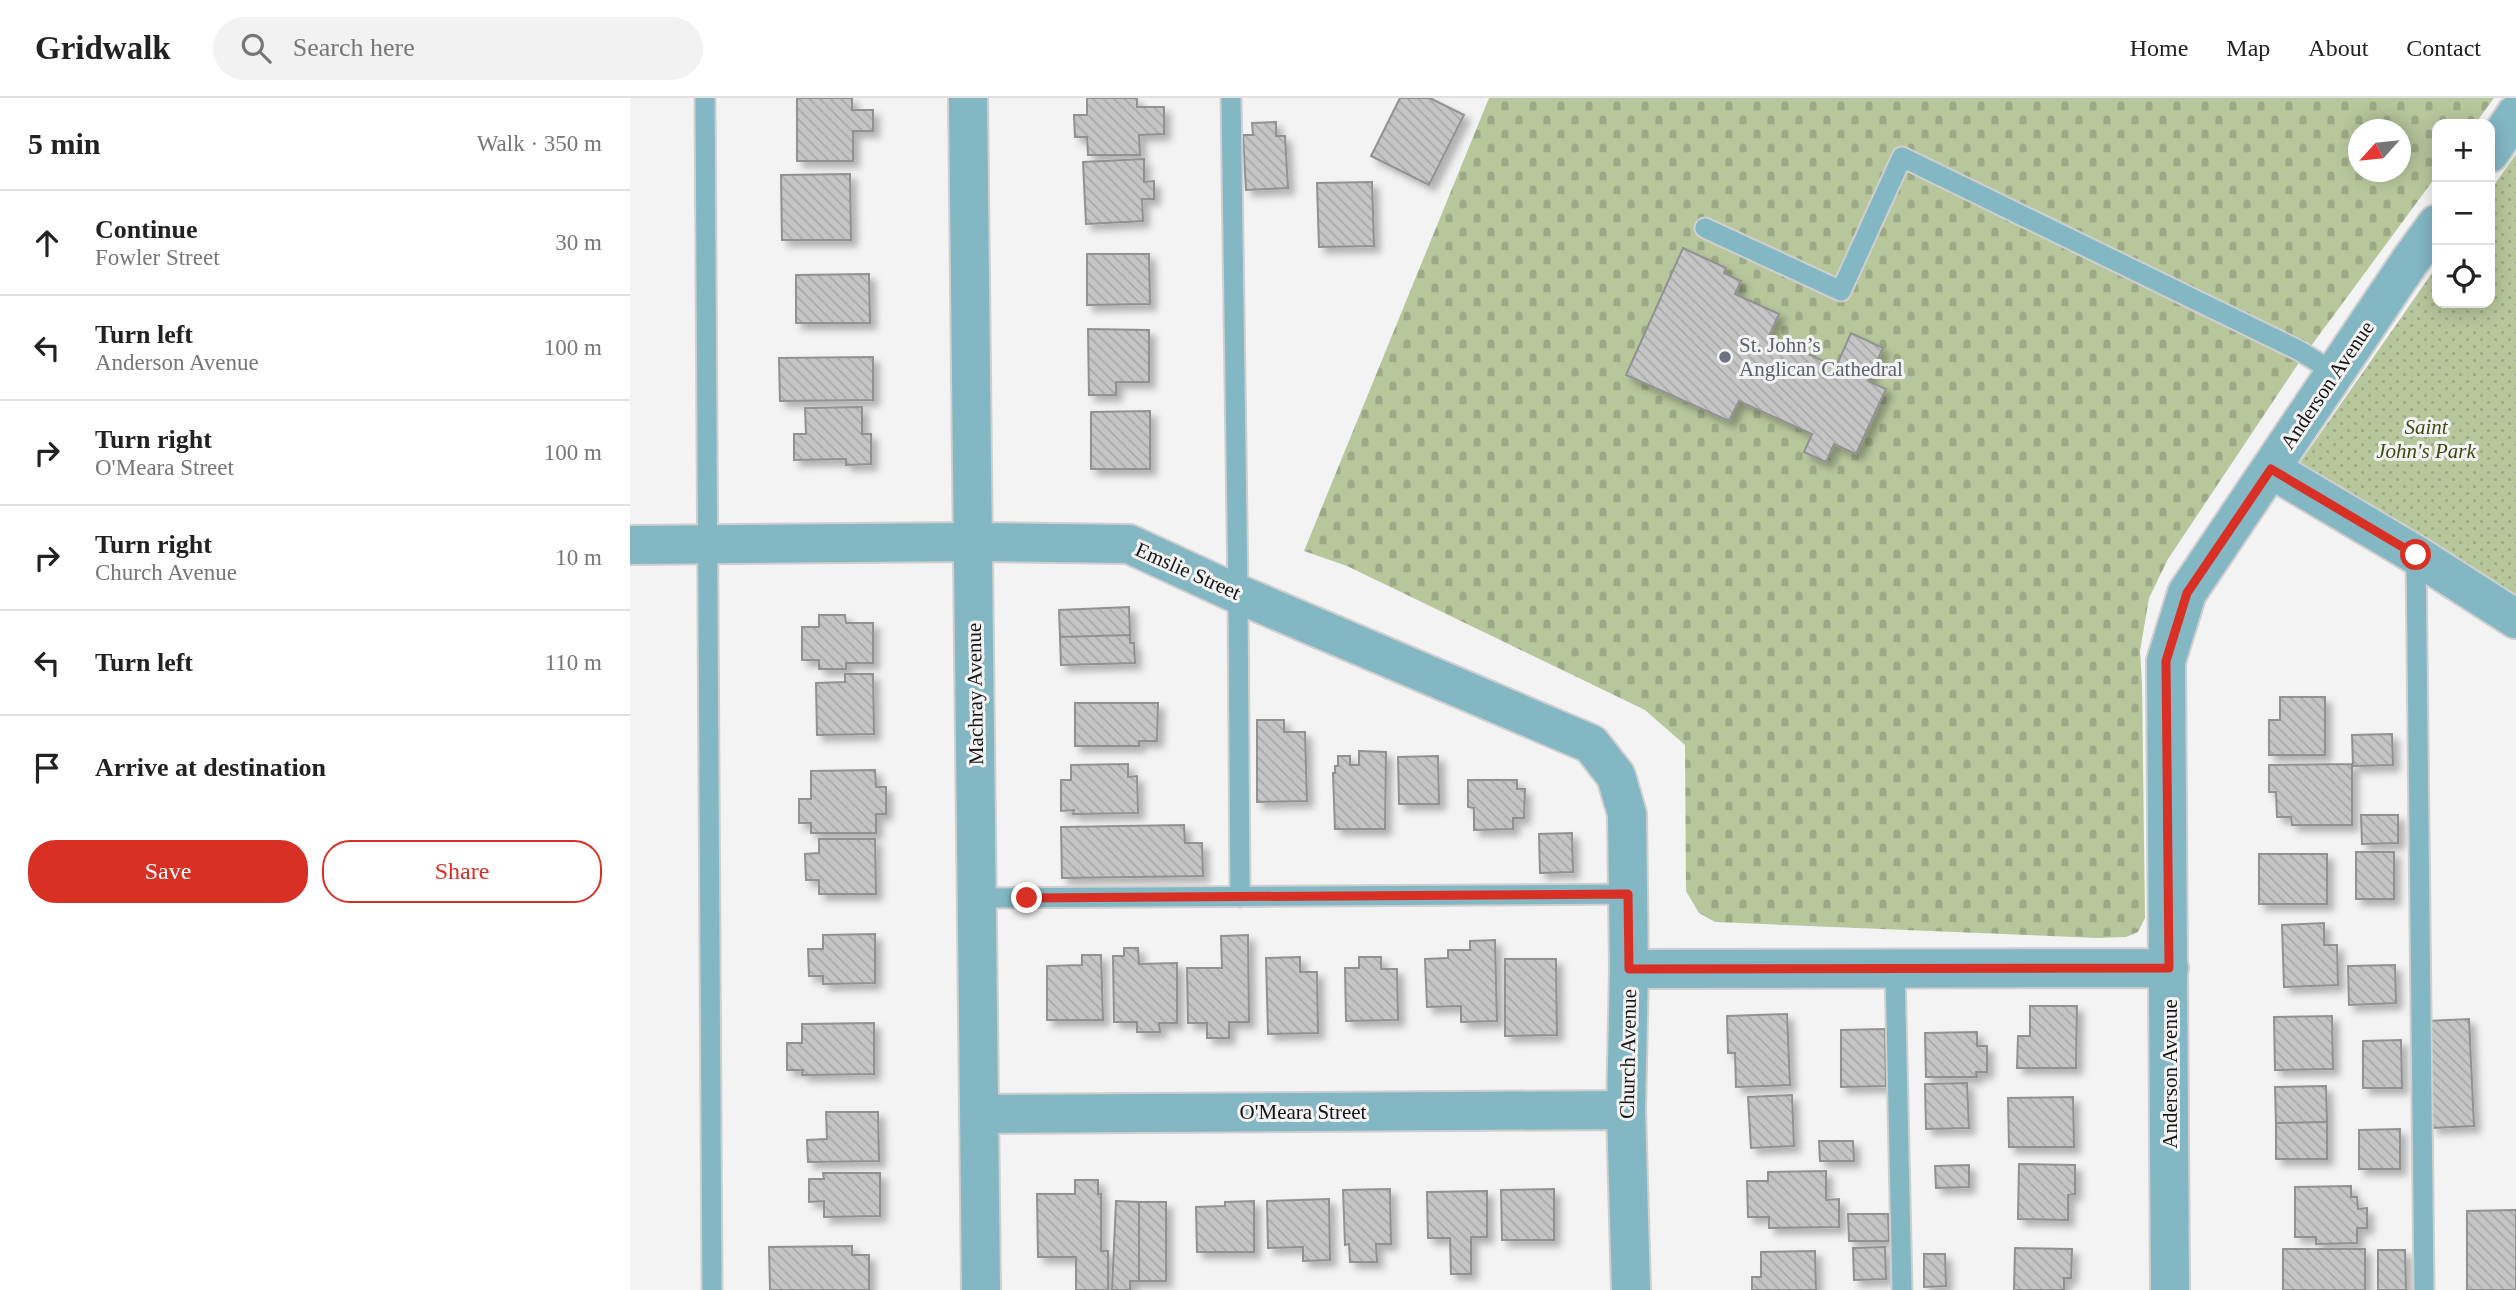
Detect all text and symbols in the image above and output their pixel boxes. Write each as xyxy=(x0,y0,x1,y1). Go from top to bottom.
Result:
search box xyxy=(213,17,703,80)
icon: search xyxy=(237,29,275,67)
text: Gridwalk xyxy=(35,30,171,66)
text: Search here xyxy=(293,33,415,62)
text: Home xyxy=(2130,35,2188,61)
text: Map xyxy=(2226,35,2270,61)
text: About xyxy=(2308,35,2368,61)
text: Contact xyxy=(2406,35,2481,61)
north arrow xyxy=(2348,119,2411,182)
map controls xyxy=(2432,119,2495,308)
button: + xyxy=(2432,119,2495,182)
text: 5 min xyxy=(28,127,101,160)
text: Walk · 350 m xyxy=(477,131,602,156)
button: − xyxy=(2432,182,2495,245)
text: Continue xyxy=(95,215,198,244)
icon: ahead xyxy=(28,224,66,262)
text: 30 m xyxy=(555,230,602,255)
text: Fowler Street xyxy=(95,245,220,270)
button: locate xyxy=(2432,245,2495,308)
street label: Anderson Avenue xyxy=(2275,316,2379,454)
text: Turn left xyxy=(95,320,193,349)
icon: left xyxy=(28,329,66,367)
place label: St. John’s Anglican Cathedral xyxy=(1739,333,1903,381)
text: 100 m xyxy=(544,335,602,360)
marker: St. John’s Anglican Cathedral xyxy=(1717,349,1733,365)
text: Anderson Avenue xyxy=(95,350,259,375)
park label: Saint John's Park xyxy=(2376,415,2476,463)
text: Turn right xyxy=(95,425,212,454)
icon: right xyxy=(28,434,66,472)
text: 100 m xyxy=(544,440,602,465)
text: O'Meara Street xyxy=(95,455,234,480)
text: Turn right xyxy=(95,530,212,559)
street label: Emslie Street xyxy=(1132,537,1244,605)
icon: right xyxy=(28,539,66,577)
route start xyxy=(2400,539,2431,570)
text: 10 m xyxy=(555,545,602,570)
text: Church Avenue xyxy=(95,560,237,585)
street label: Machray Avenue xyxy=(962,623,988,765)
icon: left xyxy=(28,644,66,682)
text: Turn left xyxy=(95,648,193,677)
text: 110 m xyxy=(545,650,602,675)
icon: arrive xyxy=(28,749,66,787)
text: Arrive at destination xyxy=(95,753,326,782)
button: Save xyxy=(28,840,308,903)
button: Share xyxy=(322,840,602,903)
route end xyxy=(1011,882,1042,913)
street label: Church Avenue xyxy=(1615,989,1641,1119)
street label: Anderson Avenue xyxy=(2158,999,2182,1149)
street label: O'Meara Street xyxy=(1240,1100,1367,1124)

